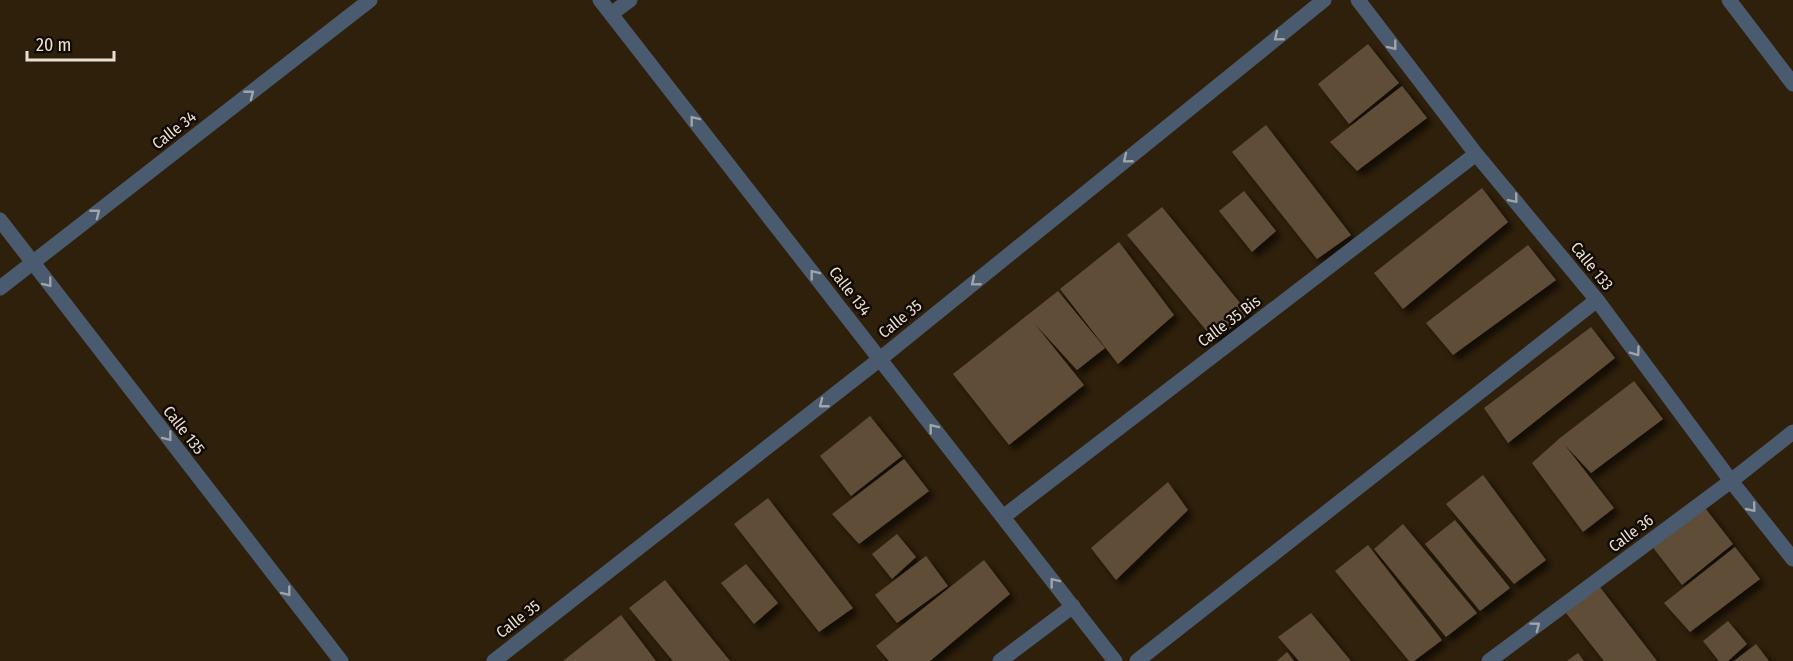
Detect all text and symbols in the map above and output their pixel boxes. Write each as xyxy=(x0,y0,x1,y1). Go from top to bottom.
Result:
scale bar xyxy=(27,24,114,62)
one-way arrow xyxy=(1274,29,1285,40)
text: 20 m xyxy=(36,34,71,56)
one-way arrow xyxy=(1386,40,1397,51)
one-way arrow xyxy=(243,90,254,101)
street label: Calle 34 xyxy=(148,107,200,153)
one-way arrow xyxy=(690,116,701,127)
one-way arrow xyxy=(1122,152,1133,163)
one-way arrow xyxy=(1507,193,1518,204)
one-way arrow xyxy=(89,210,100,221)
street label: Calle 133 xyxy=(1567,238,1617,294)
street label: Calle 134 xyxy=(825,263,875,319)
one-way arrow xyxy=(810,270,821,281)
one-way arrow xyxy=(971,274,982,285)
one-way arrow xyxy=(41,277,52,288)
street label: Calle 35 Bis xyxy=(1194,291,1264,351)
street label: Calle 35 xyxy=(874,296,926,342)
one-way arrow xyxy=(1628,345,1639,356)
one-way arrow xyxy=(818,396,829,407)
street label: Calle 135 xyxy=(159,402,209,458)
one-way arrow xyxy=(930,424,941,435)
one-way arrow xyxy=(160,431,171,442)
one-way arrow xyxy=(1745,501,1756,512)
street label: Calle 36 xyxy=(1605,510,1657,556)
one-way arrow xyxy=(1050,577,1061,588)
one-way arrow xyxy=(280,585,291,596)
street label: Calle 35 xyxy=(492,596,544,642)
one-way arrow xyxy=(1530,622,1541,633)

